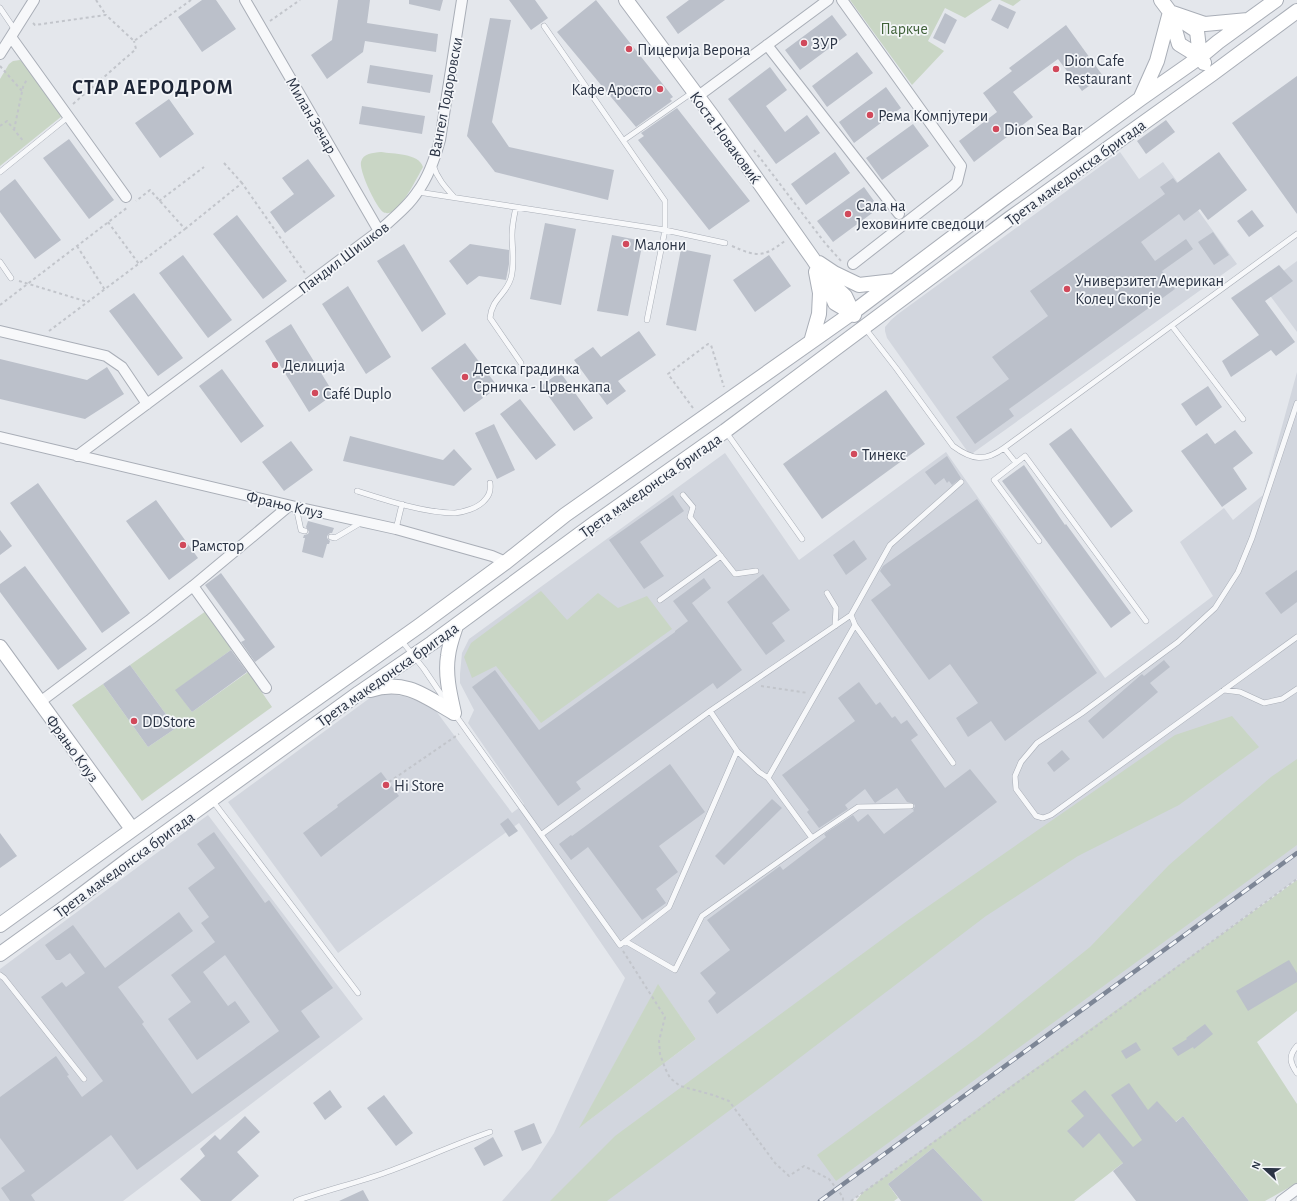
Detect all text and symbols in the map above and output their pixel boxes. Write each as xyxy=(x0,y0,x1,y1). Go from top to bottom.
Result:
park label: Паркче xyxy=(880,21,928,37)
street label: Вангел Тодоровски xyxy=(426,36,466,159)
place label: ЗУР xyxy=(812,36,838,52)
marker: ЗУР xyxy=(799,38,809,48)
place label: Пицерија Верона xyxy=(637,42,750,59)
marker: Пицерија Верона xyxy=(624,44,634,54)
place label: Dion Cafe Restaurant xyxy=(1064,53,1132,87)
marker: Dion Cafe Restaurant xyxy=(1051,64,1061,74)
street label: Милан Зечар xyxy=(283,74,339,157)
district label: СТАР АЕРОДРОМ xyxy=(72,78,234,98)
place label: Кафе Аросто xyxy=(571,82,652,98)
marker: Кафе Аросто xyxy=(655,84,665,94)
street label: Коста Новаковиќ xyxy=(686,89,764,187)
place label: Рема Компјутери xyxy=(878,108,988,125)
marker: Рема Компјутери xyxy=(865,110,875,120)
street label: Трета македонска бригада xyxy=(1002,117,1149,229)
place label: Dion Sea Bar xyxy=(1004,122,1083,138)
marker: Dion Sea Bar xyxy=(991,124,1001,134)
place label: Сала на Јеховините сведоци xyxy=(856,198,985,232)
marker: Сала на Јеховините сведоци xyxy=(843,209,853,219)
street label: Пандил Шишков xyxy=(295,219,392,297)
place label: Малони xyxy=(634,237,686,253)
marker: Малони xyxy=(621,239,631,249)
place label: Универзитет Американ Колеџ Скопје xyxy=(1075,273,1224,308)
marker: Универзитет Американ Колеџ Скопје xyxy=(1062,284,1072,294)
place label: Делиција xyxy=(283,358,345,375)
marker: Делиција xyxy=(270,360,280,370)
place label: Детска градинка Срничка - Црвенкапа xyxy=(473,361,611,395)
marker: Детска градинка Срничка - Црвенкапа xyxy=(460,372,470,382)
place label: Café Duplo xyxy=(323,386,392,402)
marker: Café Duplo xyxy=(310,388,320,398)
street label: Трета македонска бригада xyxy=(577,431,724,541)
place label: Тинекс xyxy=(862,447,906,463)
marker: Тинекс xyxy=(849,449,859,459)
street label: Фрањо Клуз xyxy=(244,488,325,523)
place label: Рамстор xyxy=(191,538,244,554)
marker: Рамстор xyxy=(178,540,188,550)
street label: Трета македонска бригада xyxy=(314,620,461,730)
street label: Фрањо Клуз xyxy=(42,712,102,786)
place label: DDStore xyxy=(142,714,195,730)
marker: DDStore xyxy=(129,716,139,726)
place label: Hi Store xyxy=(394,778,444,794)
marker: Hi Store xyxy=(381,780,391,790)
street label: Трета македонска бригада xyxy=(51,809,198,921)
north arrow xyxy=(1245,1149,1285,1189)
text: N xyxy=(1250,1160,1263,1171)

